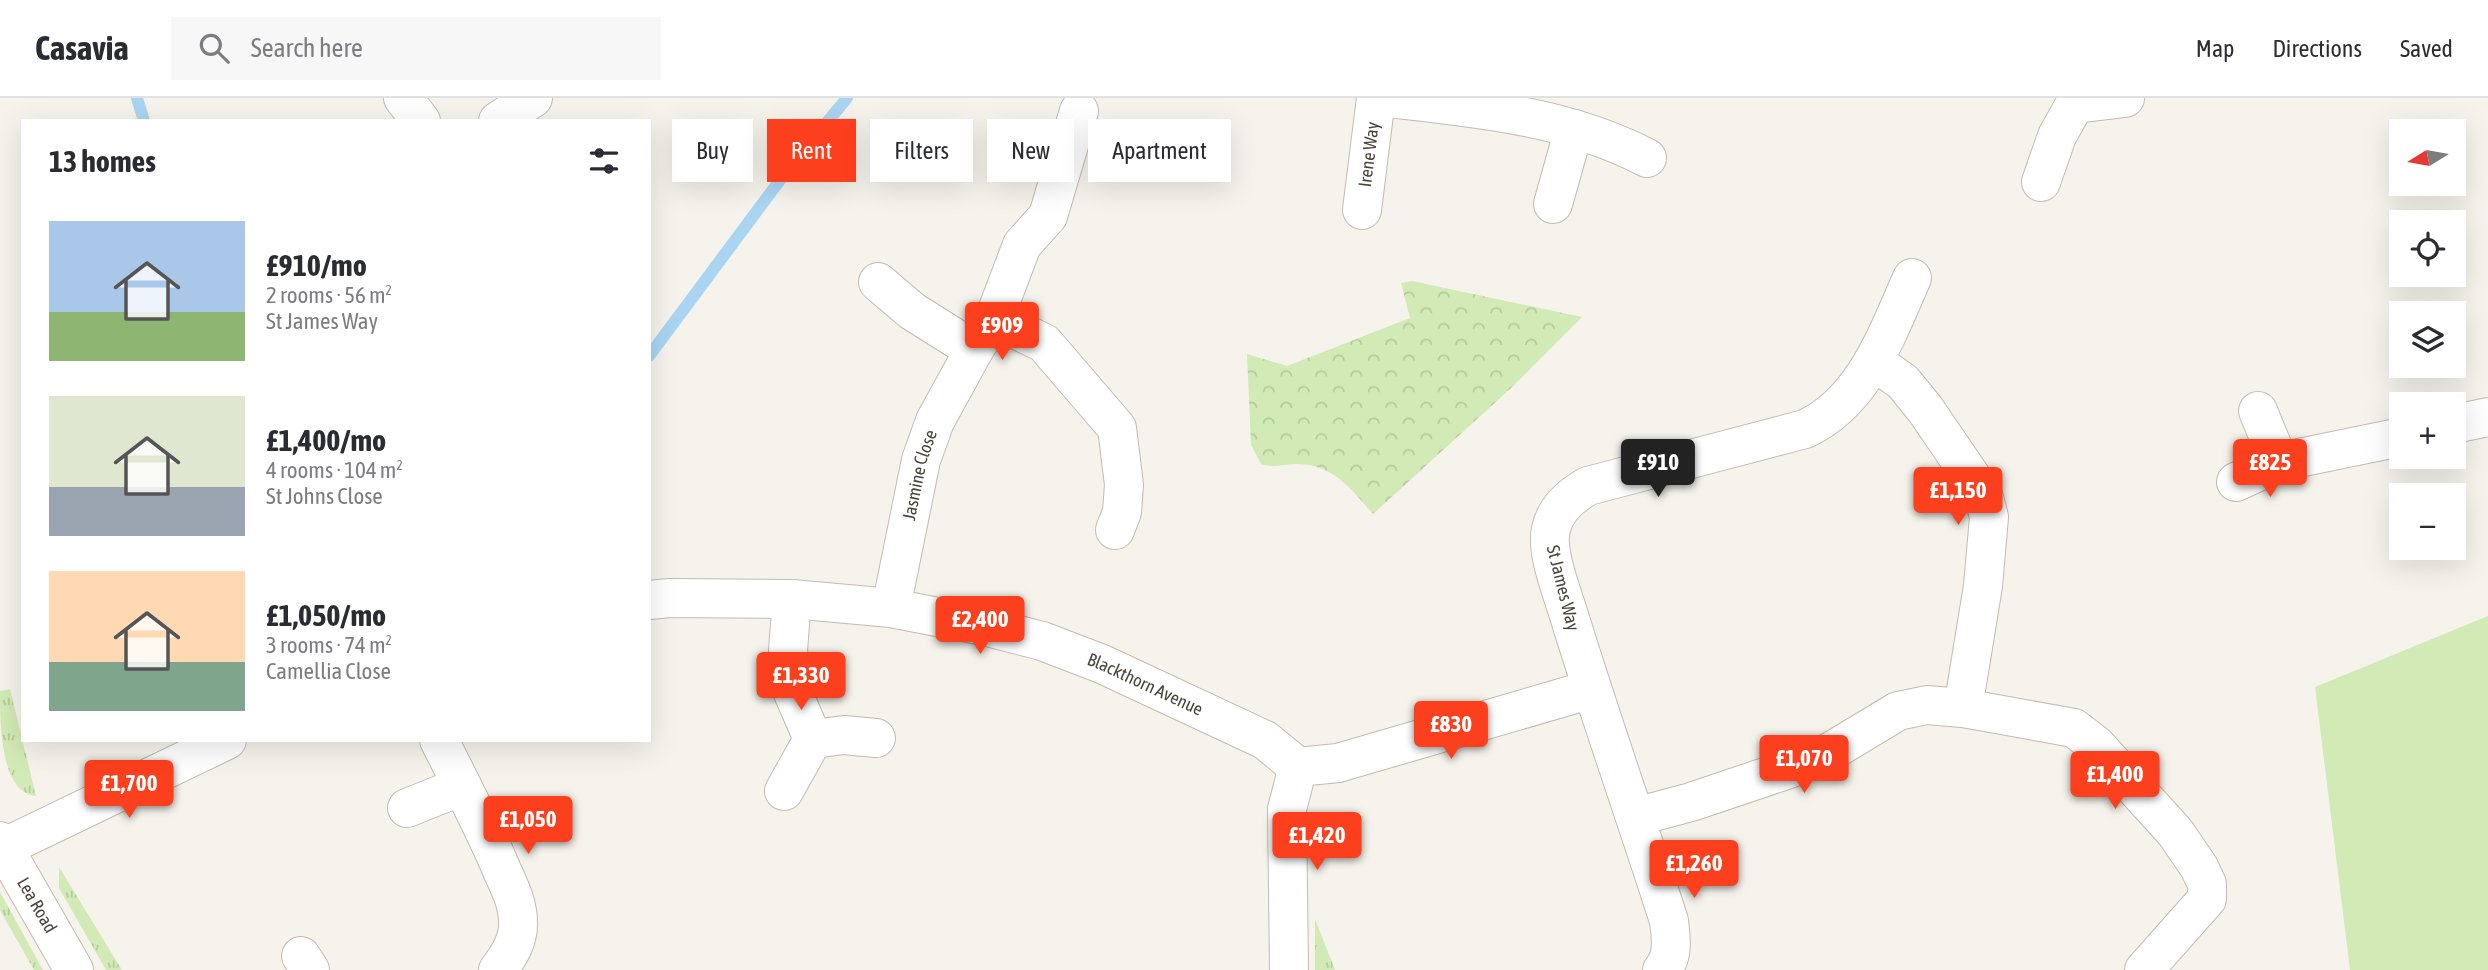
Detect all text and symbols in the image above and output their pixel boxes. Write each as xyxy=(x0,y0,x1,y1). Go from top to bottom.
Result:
search box xyxy=(171,17,661,80)
text: Casavia xyxy=(35,29,129,67)
icon: search xyxy=(195,29,233,67)
text: Search here xyxy=(251,33,363,63)
text: Map xyxy=(2196,35,2234,62)
text: Directions xyxy=(2272,35,2362,62)
text: Saved xyxy=(2400,35,2453,62)
chip: Buy xyxy=(672,119,753,182)
chip: Rent xyxy=(767,119,856,182)
chip: Filters xyxy=(870,119,973,182)
chip: New xyxy=(987,119,1074,182)
chip: Apartment xyxy=(1088,119,1231,182)
north arrow xyxy=(2389,119,2466,196)
map controls xyxy=(2389,119,2466,560)
street label: Irene Way xyxy=(1354,120,1383,188)
icon: filters xyxy=(585,142,623,180)
text: 13 homes xyxy=(49,144,156,178)
button: locate xyxy=(2389,210,2466,287)
text: £910/mo xyxy=(266,248,367,282)
icon: home xyxy=(105,249,189,333)
text: 2 rooms · 56 m² xyxy=(266,282,392,308)
button: layers xyxy=(2389,301,2466,378)
pin: £909 xyxy=(961,302,1043,362)
text: St James Way xyxy=(266,308,378,334)
text: £909 xyxy=(981,312,1023,338)
button: + xyxy=(2389,392,2466,469)
text: £1,400/mo xyxy=(266,423,386,457)
icon: home xyxy=(105,424,189,508)
street label: Jasmine Close xyxy=(898,427,941,522)
pin: £910 xyxy=(1617,440,1699,499)
pin: £825 xyxy=(2229,440,2311,499)
text: £910 xyxy=(1637,449,1679,475)
text: £825 xyxy=(2249,449,2291,475)
text: 4 rooms · 104 m² xyxy=(266,457,403,483)
pin: £1,150 xyxy=(1901,468,2015,527)
text: £1,150 xyxy=(1930,477,1987,503)
text: St Johns Close xyxy=(266,483,383,509)
button: − xyxy=(2389,483,2466,560)
street label: St James Way xyxy=(1543,543,1584,633)
pin: £2,400 xyxy=(923,596,1037,656)
text: £1,050/mo xyxy=(266,598,386,632)
icon: home xyxy=(105,599,189,683)
text: £2,400 xyxy=(952,606,1009,632)
text: 3 rooms · 74 m² xyxy=(266,632,392,658)
street label: Blackthorn Avenue xyxy=(1084,648,1206,720)
pin: £1,330 xyxy=(744,652,858,712)
text: Camellia Close xyxy=(266,658,391,684)
text: £1,330 xyxy=(773,662,830,688)
pin: £830 xyxy=(1410,702,1492,761)
text: £830 xyxy=(1430,711,1472,737)
pin: £1,070 xyxy=(1747,736,1861,795)
text: £1,070 xyxy=(1776,745,1833,771)
pin: £1,400 xyxy=(2058,752,2172,811)
pin: £1,700 xyxy=(72,760,186,820)
text: £1,400 xyxy=(2087,761,2144,787)
text: £1,700 xyxy=(101,770,158,796)
pin: £1,050 xyxy=(471,796,585,856)
text: £1,050 xyxy=(500,806,557,832)
pin: £1,420 xyxy=(1260,812,1374,872)
text: £1,420 xyxy=(1289,822,1346,848)
pin: £1,260 xyxy=(1637,840,1751,900)
text: £1,260 xyxy=(1666,850,1723,876)
street label: Lea Road xyxy=(13,874,61,936)

